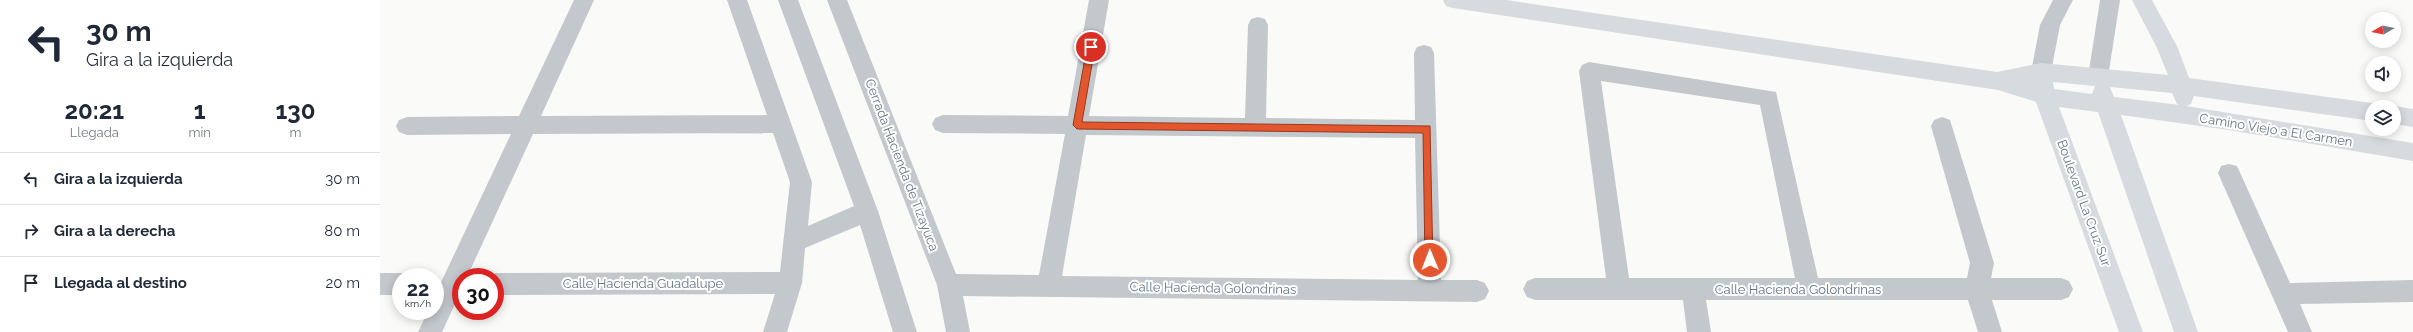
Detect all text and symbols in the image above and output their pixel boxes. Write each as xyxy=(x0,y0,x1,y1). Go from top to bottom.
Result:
north arrow xyxy=(2365,12,2401,48)
map controls xyxy=(2365,12,2401,136)
text: 30 m xyxy=(86,15,152,48)
icon: left xyxy=(20,16,72,68)
pin xyxy=(1074,30,1108,64)
icon: arrive xyxy=(1080,36,1102,58)
text: Gira a la izquierda xyxy=(86,49,233,70)
button: sound xyxy=(2365,56,2401,92)
street label: Cerrada Hacienda de Tizayuca xyxy=(862,77,942,253)
text: 20:21 xyxy=(65,96,124,125)
text: 1 xyxy=(194,96,206,125)
text: 130 xyxy=(275,96,315,125)
button: layers xyxy=(2365,100,2401,136)
street label: Camino Viejo a El Carmen xyxy=(2198,110,2354,150)
text: Llegada xyxy=(70,125,119,140)
text: min xyxy=(189,125,211,140)
text: m xyxy=(289,125,301,140)
street label: Boulevard La Cruz Sur xyxy=(2054,138,2114,269)
icon: left xyxy=(20,168,42,190)
text: Gira a la izquierda xyxy=(54,170,183,188)
text: 30 m xyxy=(325,170,360,188)
icon: right xyxy=(20,220,42,242)
text: Gira a la derecha xyxy=(54,222,175,240)
text: 80 m xyxy=(324,222,360,240)
position arrow xyxy=(1409,239,1451,281)
speed limit sign: 30 xyxy=(452,268,504,320)
icon: arrive xyxy=(20,272,42,294)
text: Llegada al destino xyxy=(54,274,187,292)
text: 20 m xyxy=(325,274,360,292)
street label: Calle Hacienda Guadalupe xyxy=(563,276,724,291)
text: 22 xyxy=(407,277,429,301)
street label: Calle Hacienda Golondrinas xyxy=(1130,279,1296,297)
street label: Calle Hacienda Golondrinas xyxy=(1715,282,1881,297)
text: km/h xyxy=(405,298,431,309)

